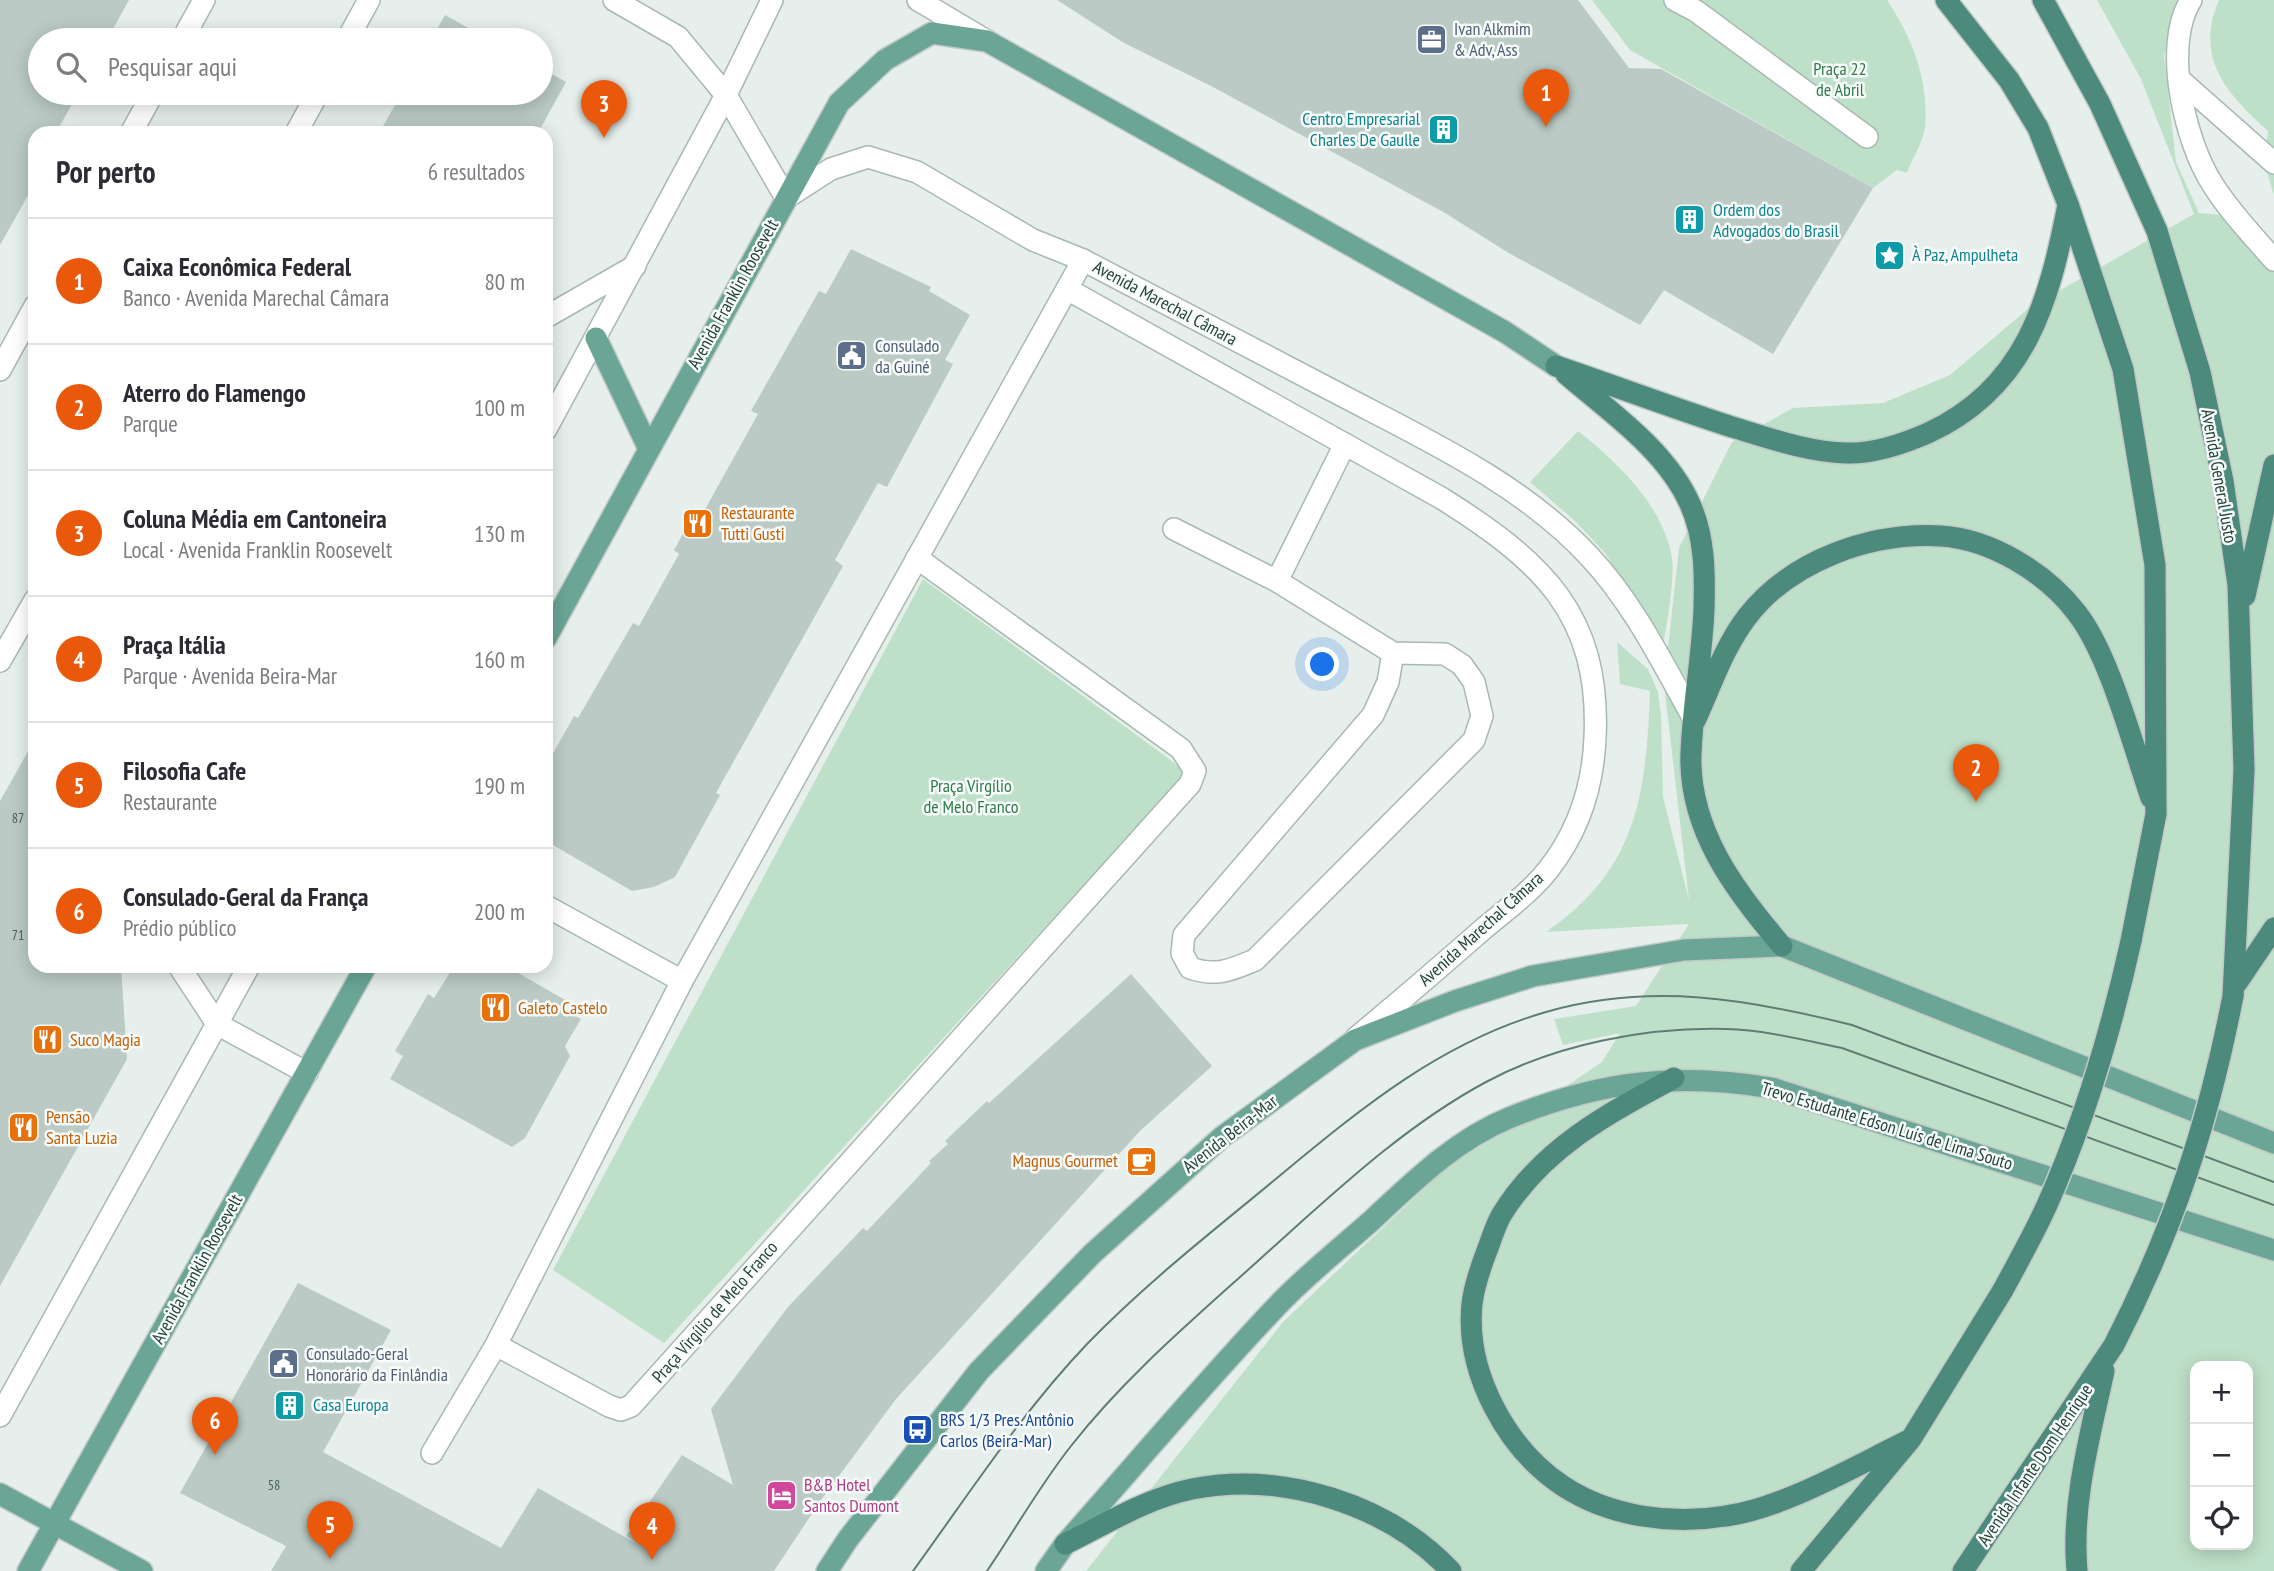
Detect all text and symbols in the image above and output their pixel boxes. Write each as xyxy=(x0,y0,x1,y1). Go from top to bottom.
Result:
place label: Ivan Alkmim & Adv, Ass xyxy=(1454,17,1531,61)
office icon: Ivan Alkmim & Adv, Ass xyxy=(1414,22,1448,56)
search box xyxy=(28,28,553,105)
icon: search xyxy=(52,48,90,86)
text: Pesquisar aqui xyxy=(108,50,237,83)
park label: Praça 22 de Abril xyxy=(1813,57,1867,101)
pin: 1 xyxy=(1523,69,1569,127)
pin: 3 xyxy=(581,80,627,138)
place label: Centro Empresarial Charles De Gaulle xyxy=(1302,107,1421,151)
building icon: Centro Empresarial Charles De Gaulle xyxy=(1426,112,1460,146)
text: Por perto xyxy=(56,152,156,191)
text: 6 resultados xyxy=(428,157,525,186)
place label: Ordem dos Advogados do Brasil xyxy=(1713,198,1839,242)
building icon: Ordem dos Advogados do Brasil xyxy=(1673,203,1707,237)
street label: Avenida Franklin Roosevelt xyxy=(682,215,783,373)
place icon: À Paz, Ampulheta xyxy=(1872,238,1906,272)
place label: À Paz, Ampulheta xyxy=(1912,243,2018,266)
text: Caixa Econômica Federal xyxy=(123,250,351,283)
street label: Avenida Marechal Câmara xyxy=(1089,255,1241,350)
text: 1 xyxy=(74,267,85,296)
text: 80 m xyxy=(484,267,525,296)
text: Banco · Avenida Marechal Câmara xyxy=(123,283,389,312)
place label: Consulado da Guiné xyxy=(875,334,940,378)
public building icon: Consulado da Guiné xyxy=(835,339,869,373)
text: Aterro do Flamengo xyxy=(123,376,306,409)
text: 2 xyxy=(74,393,85,422)
text: 100 m xyxy=(474,393,525,422)
street label: Avenida General Justo xyxy=(2196,407,2243,545)
text: Parque xyxy=(123,409,178,438)
place label: Restaurante Tutti Gusti xyxy=(721,501,795,545)
text: Coluna Média em Cantoneira xyxy=(123,502,387,535)
restaurant icon: Restaurante Tutti Gusti xyxy=(681,506,715,540)
text: 3 xyxy=(74,519,85,548)
text: 130 m xyxy=(474,519,525,548)
text: Local · Avenida Franklin Roosevelt xyxy=(123,535,392,564)
text: Praça Itália xyxy=(123,628,226,661)
text: 4 xyxy=(74,645,85,674)
text: 160 m xyxy=(474,645,525,674)
your location xyxy=(1305,647,1339,681)
text: Parque · Avenida Beira-Mar xyxy=(123,661,337,690)
pin: 2 xyxy=(1953,744,1999,802)
text: Filosofia Cafe xyxy=(123,754,247,787)
text: 5 xyxy=(74,771,85,800)
text: 190 m xyxy=(474,771,525,800)
park label: Praça Virgílio de Melo Franco xyxy=(923,774,1019,818)
text: Restaurante xyxy=(123,787,217,816)
house number: 87 xyxy=(12,809,24,827)
street label: Avenida Marechal Câmara xyxy=(1414,867,1548,991)
text: Consulado-Geral da França xyxy=(123,880,369,913)
text: 6 xyxy=(74,897,85,926)
text: 200 m xyxy=(474,897,525,926)
text: Prédio público xyxy=(123,913,236,942)
house number: 71 xyxy=(12,926,24,944)
restaurant icon: Galeto Castelo xyxy=(478,991,512,1025)
place label: Galeto Castelo xyxy=(518,996,608,1019)
restaurant icon: Suco Magia xyxy=(30,1023,64,1057)
place label: Suco Magia xyxy=(70,1028,141,1051)
street label: Trevo Estudante Edson Luís de Lima Souto xyxy=(1759,1076,2016,1175)
street label: Avenida Beira-Mar xyxy=(1178,1089,1282,1178)
place label: Pensão Santa Luzia xyxy=(46,1105,117,1149)
restaurant icon: Pensão Santa Luzia xyxy=(6,1110,40,1144)
cafe icon: Magnus Gourmet xyxy=(1124,1144,1158,1178)
place label: Magnus Gourmet xyxy=(1012,1149,1118,1172)
street label: Avenida Franklin Roosevelt xyxy=(146,1190,247,1348)
street label: Praça Virgílio de Melo Franco xyxy=(647,1236,783,1387)
place label: Consulado-Geral Honorário da Finlândia xyxy=(306,1342,448,1386)
public building icon: Consulado-Geral Honorário da Finlândia xyxy=(266,1347,300,1381)
map controls xyxy=(2190,1361,2253,1550)
button: + xyxy=(2190,1361,2253,1424)
street label: Avenida Infante Dom Henrique xyxy=(1972,1379,2097,1550)
building icon: Casa Europa xyxy=(273,1388,307,1422)
place label: Casa Europa xyxy=(313,1393,389,1416)
pin: 6 xyxy=(192,1397,238,1455)
place label: BRS 1/3 Pres. Antônio Carlos (Beira-Mar) xyxy=(940,1408,1074,1452)
bus stop icon: BRS 1/3 Pres. Antônio Carlos (Beira-Mar) xyxy=(900,1413,934,1447)
button: − xyxy=(2190,1424,2253,1487)
place label: B&B Hotel Santos Dumont xyxy=(804,1473,899,1517)
house number: 58 xyxy=(268,1476,280,1494)
hotel icon: B&B Hotel Santos Dumont xyxy=(764,1478,798,1512)
button: locate xyxy=(2190,1487,2253,1550)
pin: 5 xyxy=(307,1501,353,1559)
pin: 4 xyxy=(629,1502,675,1560)

